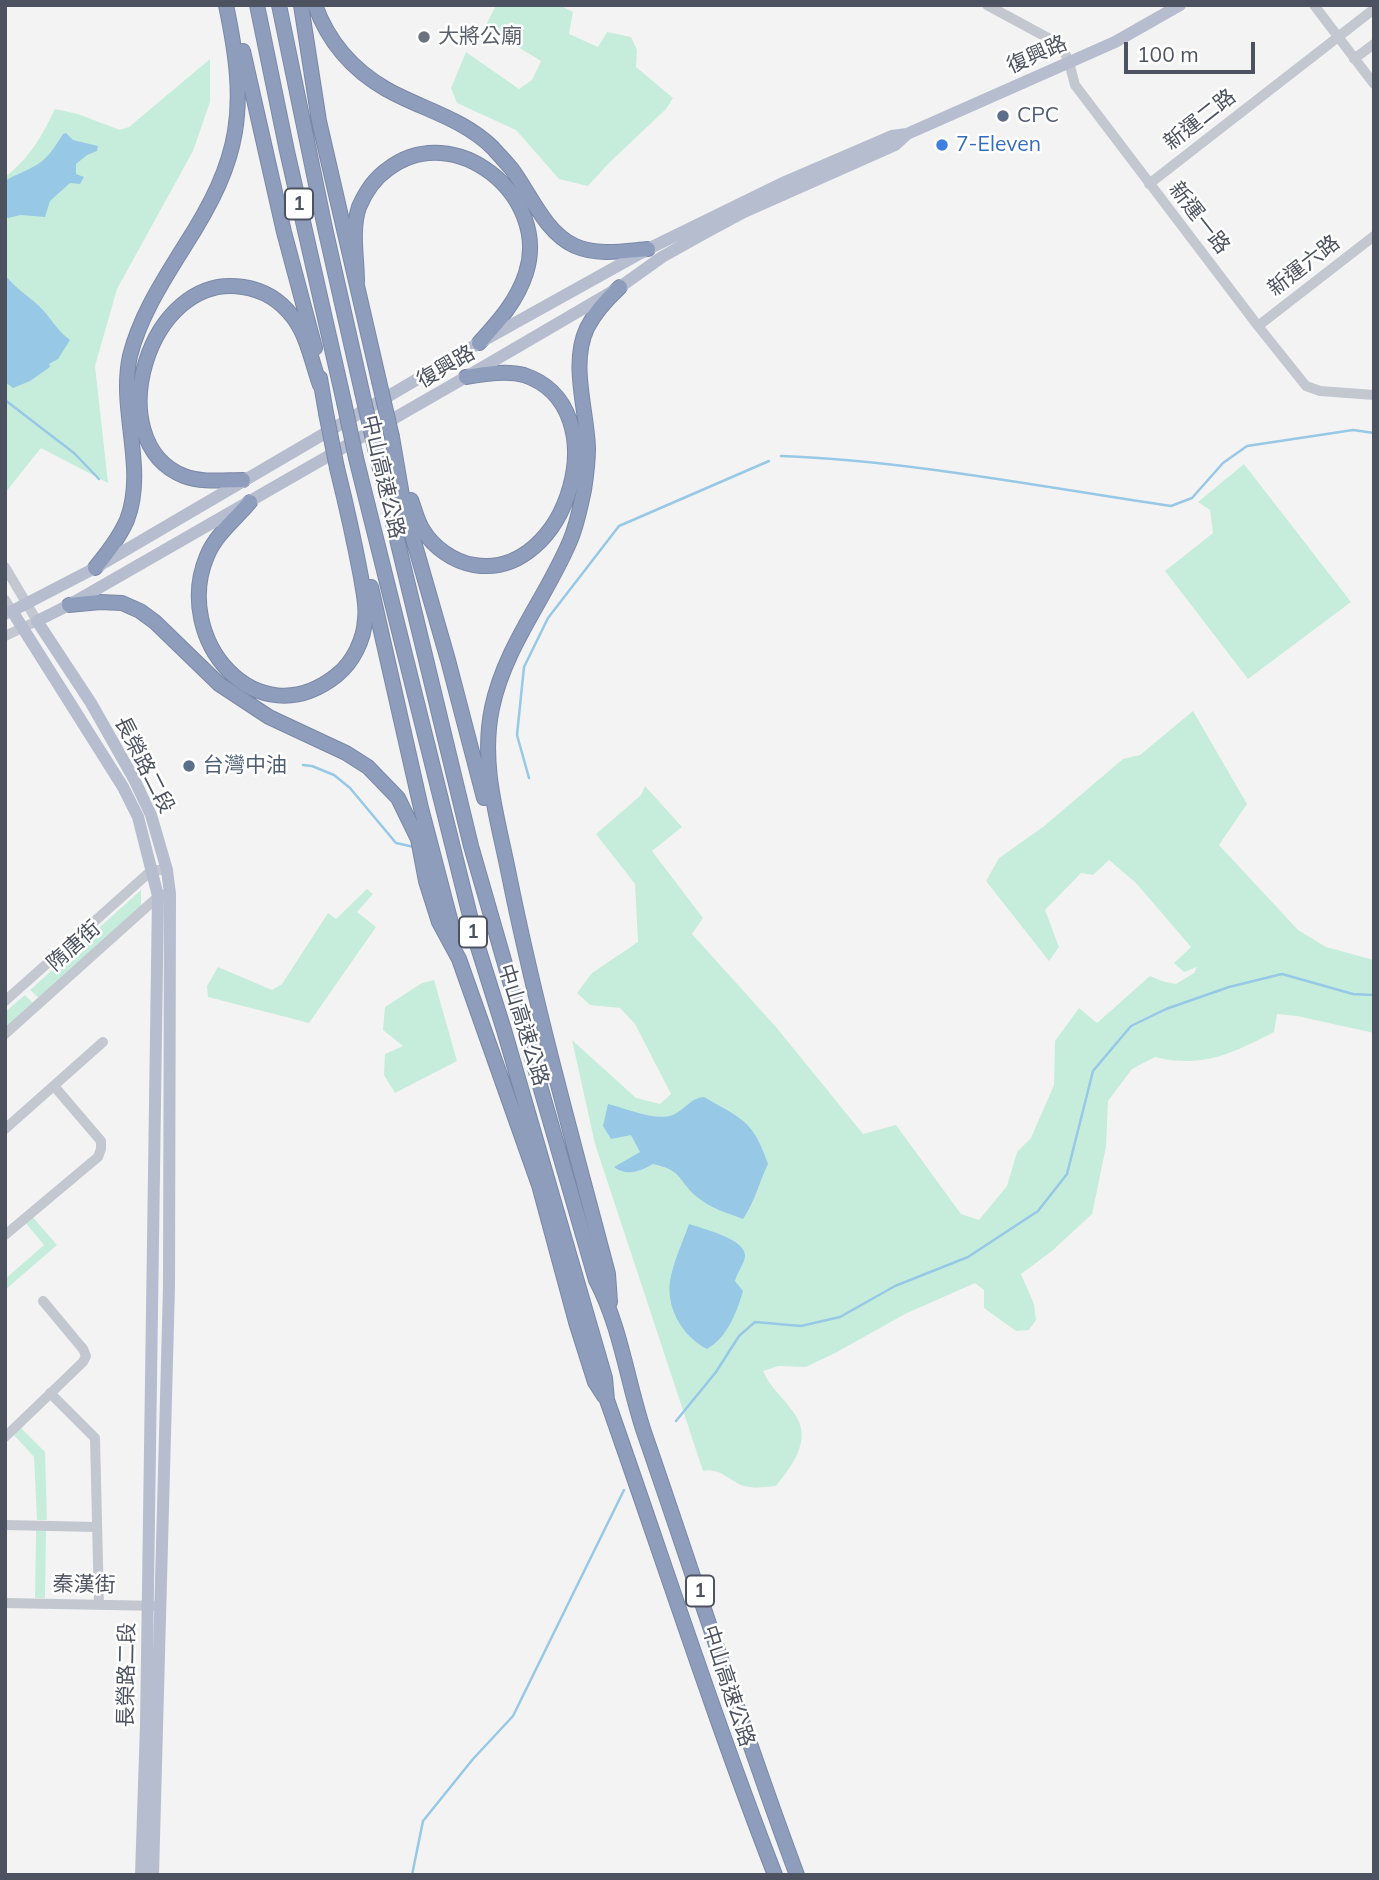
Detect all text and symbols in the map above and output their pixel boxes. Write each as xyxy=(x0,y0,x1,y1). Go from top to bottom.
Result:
place label: 大將公廟 xyxy=(438,24,522,50)
scale bar xyxy=(1127,28,1258,72)
marker: 大將公廟 xyxy=(416,29,432,45)
street label: 復興路 xyxy=(1003,31,1071,79)
text: 100 m xyxy=(1137,41,1199,67)
street label: 新運二路 xyxy=(1159,84,1241,156)
place label: CPC xyxy=(1017,103,1059,129)
marker: CPC xyxy=(995,108,1011,124)
place label: 7-Eleven xyxy=(956,132,1041,158)
marker: 7-Eleven xyxy=(934,137,950,153)
street label: 新運一路 xyxy=(1163,177,1235,259)
road number: 1 xyxy=(285,188,313,220)
street label: 新運六路 xyxy=(1263,230,1345,302)
street label: 復興路 xyxy=(412,340,480,394)
street label: 中山高速公路 xyxy=(357,413,409,541)
street label: 長榮路二段 xyxy=(109,713,179,817)
place label: 台灣中油 xyxy=(203,753,287,779)
marker: 台灣中油 xyxy=(181,758,197,774)
street label: 隋唐街 xyxy=(42,916,106,976)
road number: 1 xyxy=(459,916,487,948)
street label: 中山高速公路 xyxy=(493,961,553,1089)
street label: 秦漢街 xyxy=(52,1572,116,1598)
road number: 1 xyxy=(686,1576,714,1606)
street label: 長榮路二段 xyxy=(113,1622,141,1728)
street label: 中山高速公路 xyxy=(697,1622,759,1750)

